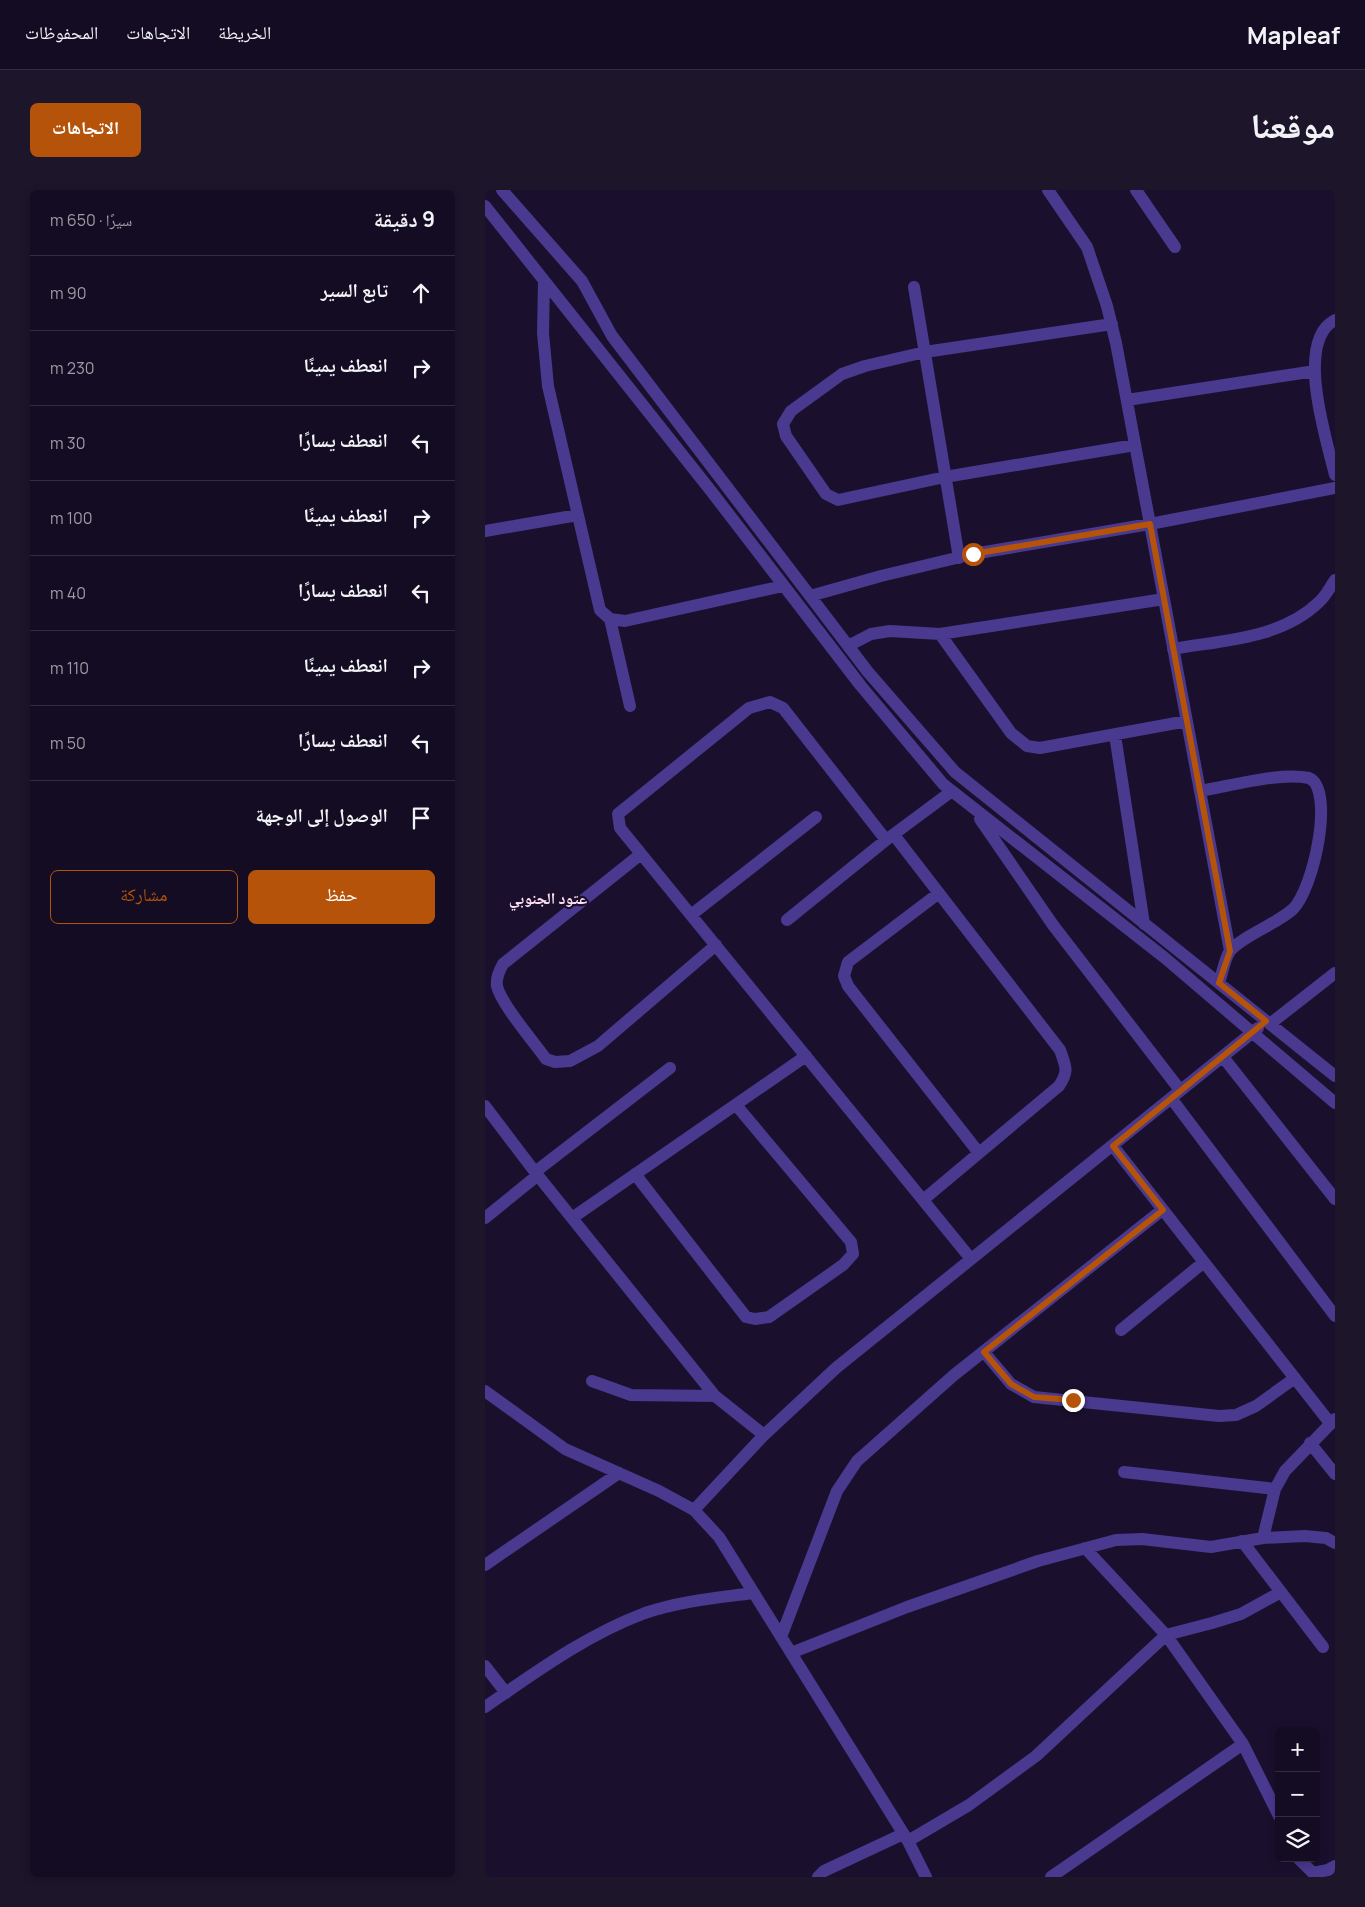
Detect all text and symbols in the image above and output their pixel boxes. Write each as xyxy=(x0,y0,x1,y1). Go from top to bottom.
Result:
text: Mapleaf xyxy=(1247,18,1340,51)
text: المحفوظات xyxy=(25,20,98,44)
text: الاتجاهات xyxy=(126,20,190,44)
text: الخريطة xyxy=(218,20,271,44)
text: موقعنا xyxy=(1250,101,1335,149)
button: الاتجاهات xyxy=(30,103,141,157)
text: 9 دقيقة xyxy=(374,205,435,233)
text: سيرًا · 650 m xyxy=(50,209,132,231)
text: تابع السير xyxy=(321,277,388,303)
icon: ahead xyxy=(407,279,435,307)
text: 90 m xyxy=(50,282,86,304)
text: انعطف يمينًا xyxy=(304,352,388,378)
icon: right xyxy=(407,354,435,382)
text: 230 m xyxy=(50,357,95,379)
text: انعطف يسارًا xyxy=(298,427,388,453)
icon: left xyxy=(407,429,435,457)
text: 30 m xyxy=(50,432,85,454)
text: انعطف يمينًا xyxy=(304,502,388,528)
icon: right xyxy=(407,504,435,532)
text: 100 m xyxy=(50,507,93,529)
route start xyxy=(962,543,985,566)
text: انعطف يسارًا xyxy=(298,577,388,603)
icon: left xyxy=(407,579,435,607)
text: 40 m xyxy=(50,582,86,604)
text: انعطف يمينًا xyxy=(304,652,388,678)
icon: right xyxy=(407,654,435,682)
text: 110 m xyxy=(50,657,89,679)
text: انعطف يسارًا xyxy=(298,727,388,753)
icon: left xyxy=(407,729,435,757)
text: 50 m xyxy=(50,732,86,754)
text: الوصول إلى الوجهة xyxy=(255,802,388,828)
icon: arrive xyxy=(407,804,435,832)
button: مشاركة xyxy=(50,870,238,924)
button: حفظ xyxy=(248,870,435,924)
district label: عتود الجنوبي xyxy=(509,887,587,911)
route end xyxy=(1062,1389,1085,1412)
map controls xyxy=(1275,1727,1320,1862)
button: + xyxy=(1275,1727,1320,1772)
button: − xyxy=(1275,1772,1320,1817)
button: layers xyxy=(1275,1817,1320,1862)

